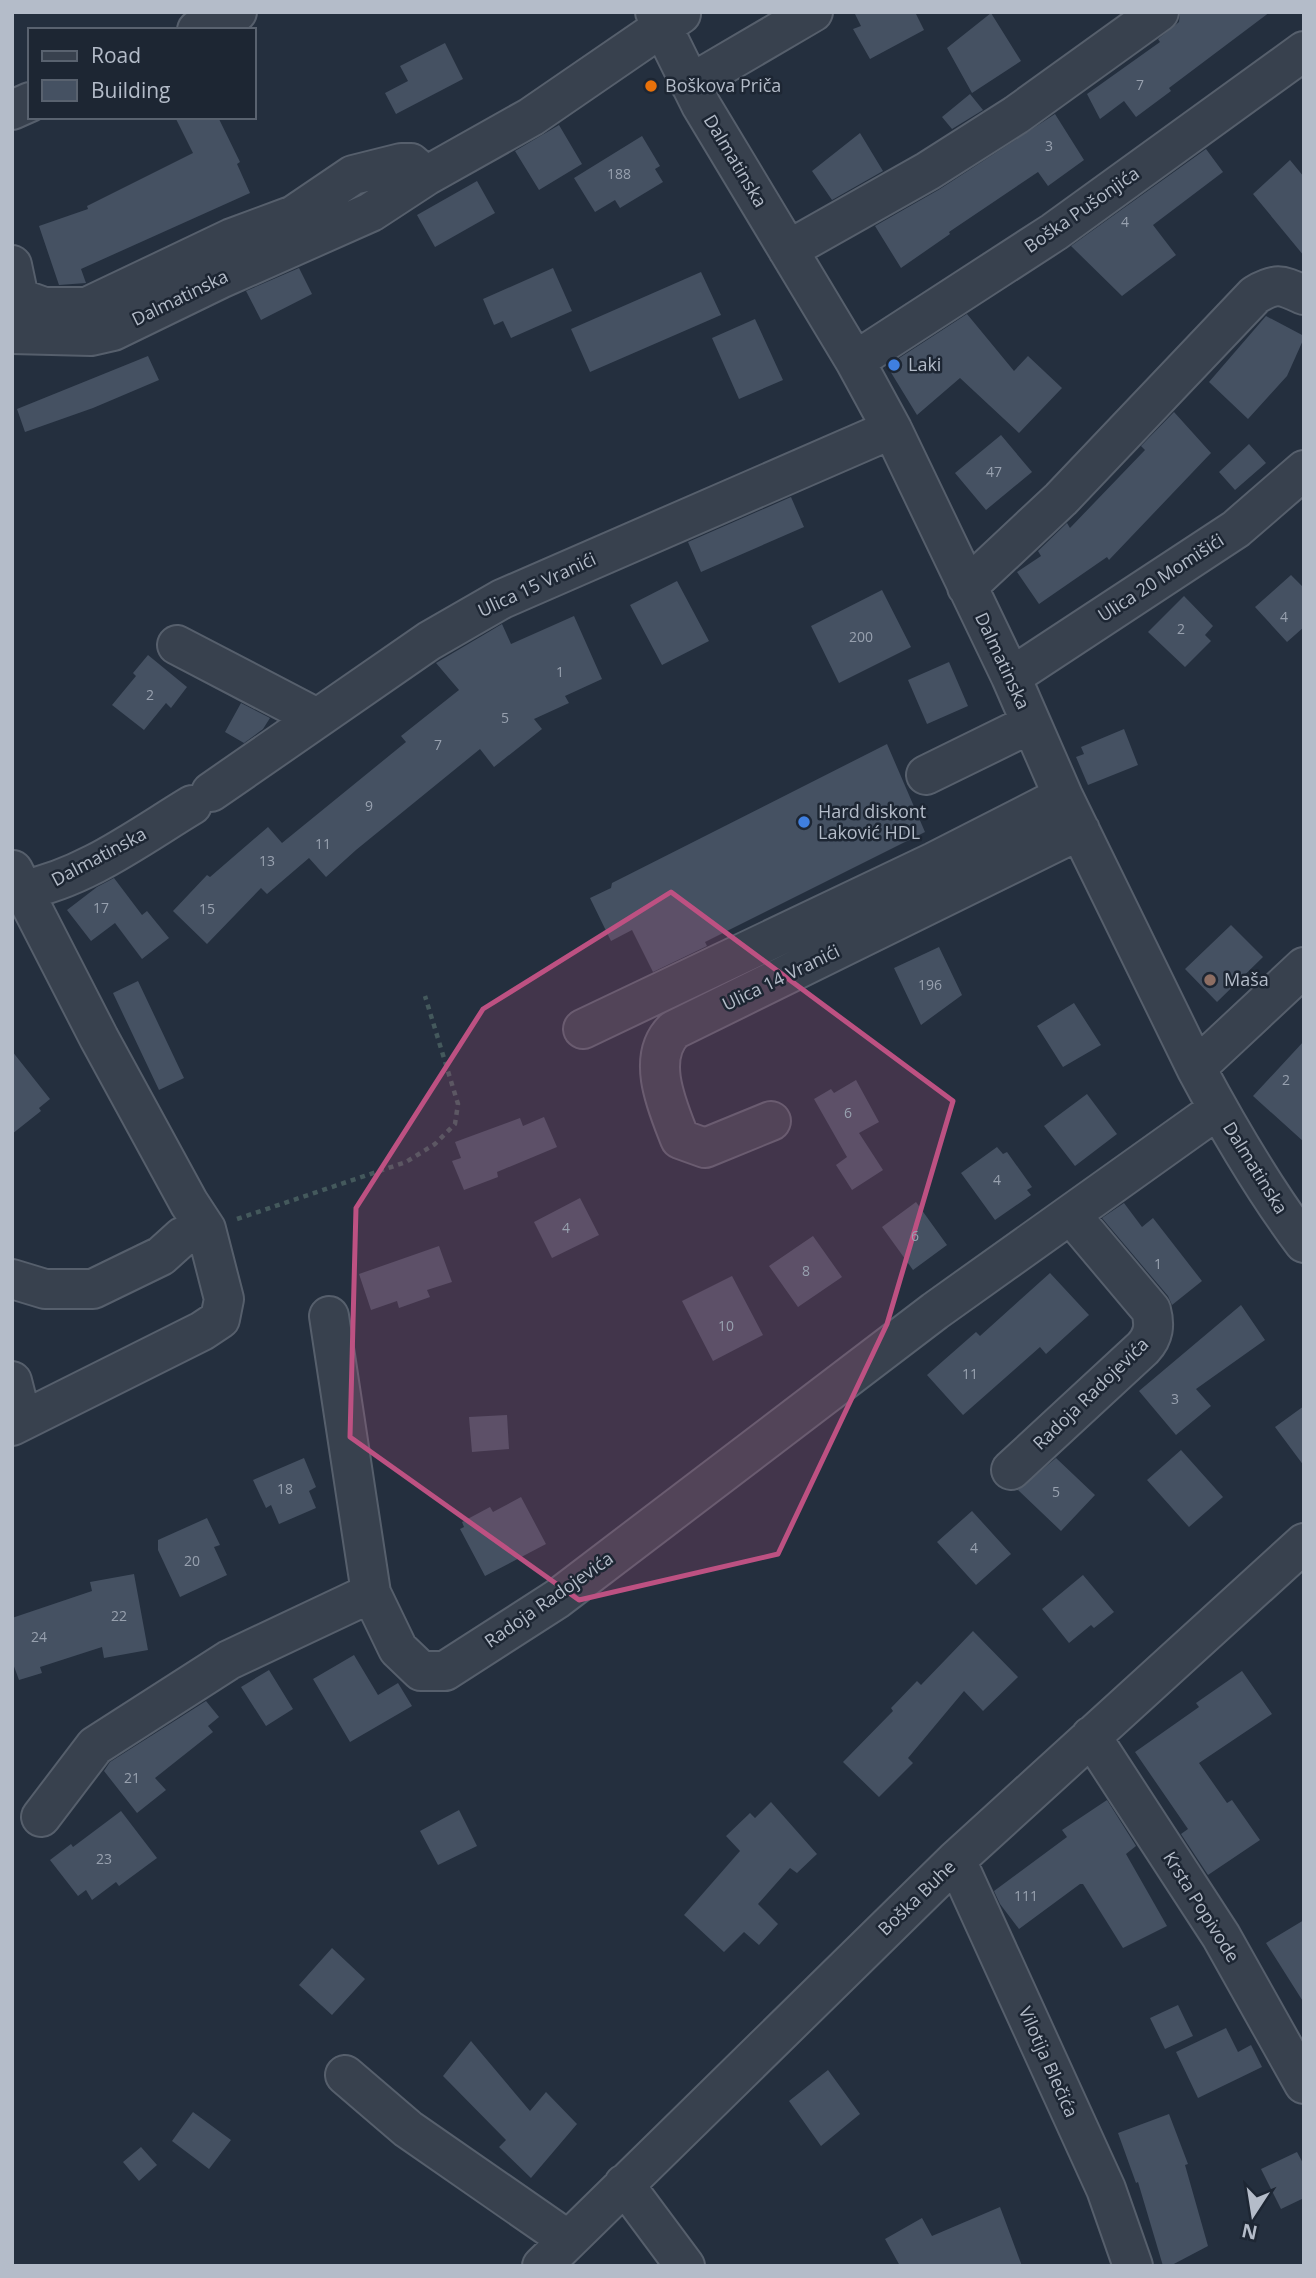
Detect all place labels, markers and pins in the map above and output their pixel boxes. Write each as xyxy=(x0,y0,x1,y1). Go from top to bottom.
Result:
place label: Boškova Priča xyxy=(665,73,781,97)
marker: Boškova Priča xyxy=(643,78,659,94)
place label: Laki xyxy=(908,352,941,376)
marker: Laki xyxy=(886,357,902,373)
place label: Hard diskont Laković HDL xyxy=(818,799,926,844)
marker: Hard diskont Laković HDL xyxy=(796,814,812,830)
place label: Maša xyxy=(1224,967,1269,991)
marker: Maša xyxy=(1202,972,1218,988)

